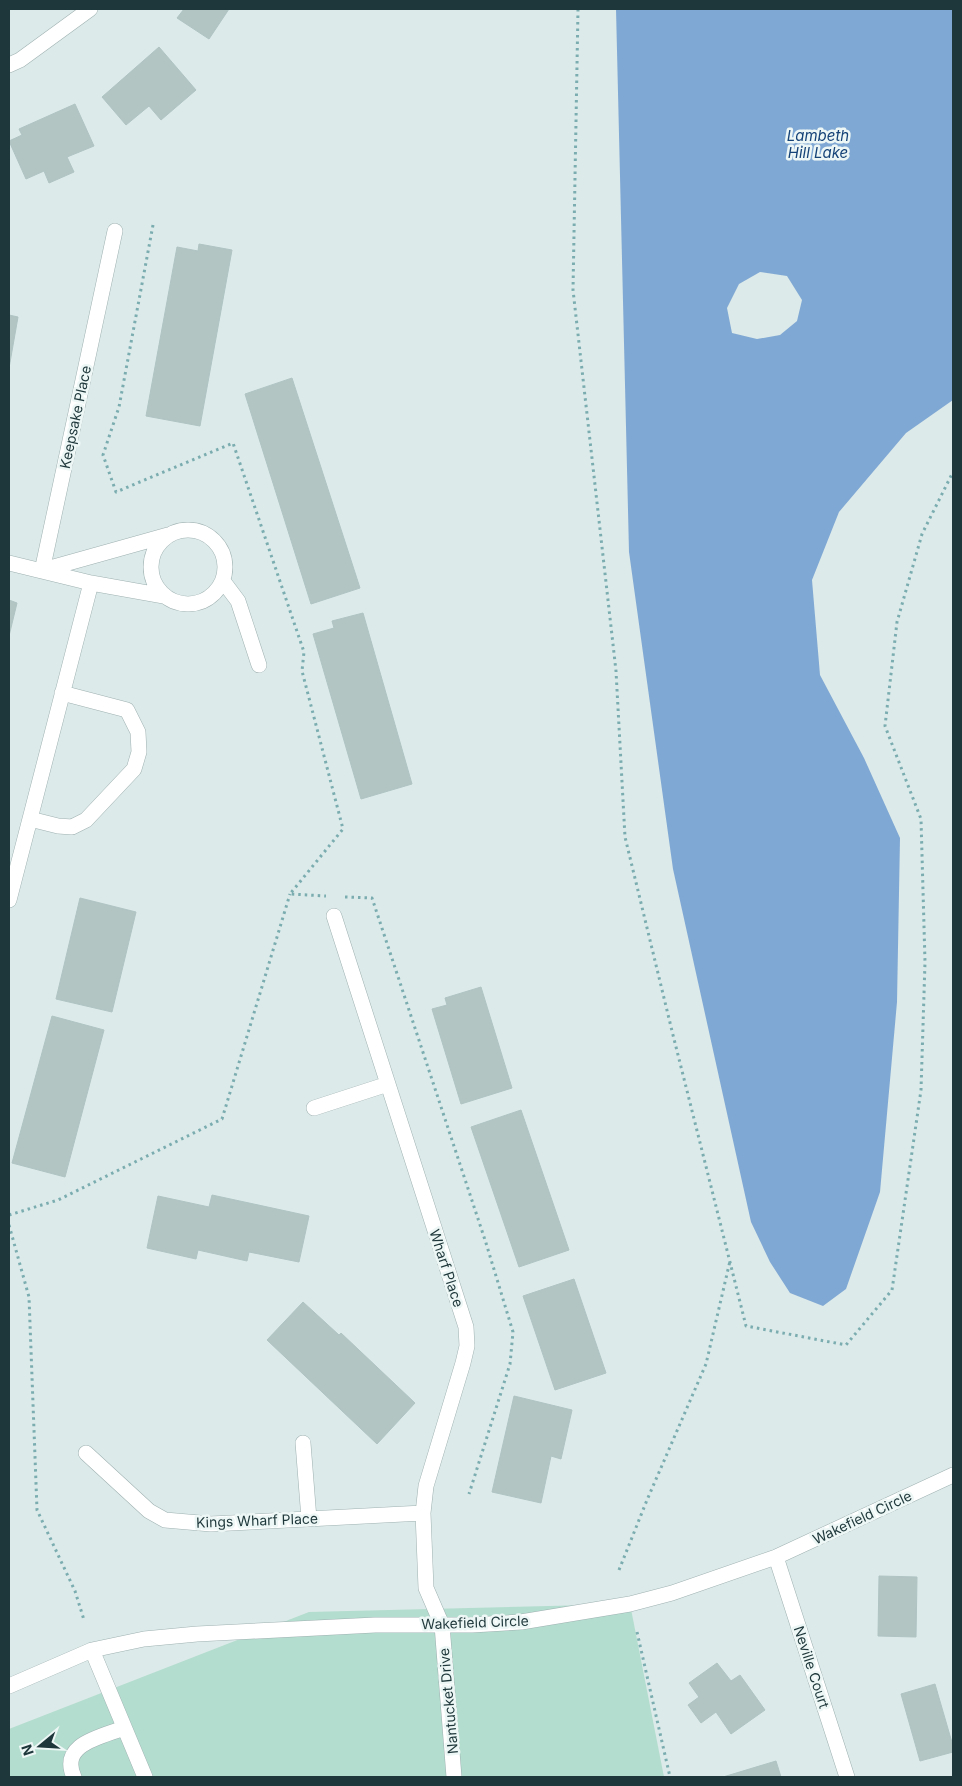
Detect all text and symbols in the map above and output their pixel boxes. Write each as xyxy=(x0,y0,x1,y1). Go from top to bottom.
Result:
water label: Lambeth Hill Lake xyxy=(787,126,849,162)
street label: Keepsake Place xyxy=(56,364,94,470)
street label: Wharf Place xyxy=(426,1227,468,1309)
street label: Wakefield Circle xyxy=(810,1487,914,1547)
street label: Kings Wharf Place xyxy=(196,1509,318,1531)
street label: Wakefield Circle xyxy=(421,1612,529,1632)
street label: Neville Court xyxy=(791,1624,833,1711)
street label: Nantucket Drive xyxy=(435,1647,461,1755)
north arrow xyxy=(15,1721,65,1771)
text: N xyxy=(17,1742,37,1758)

